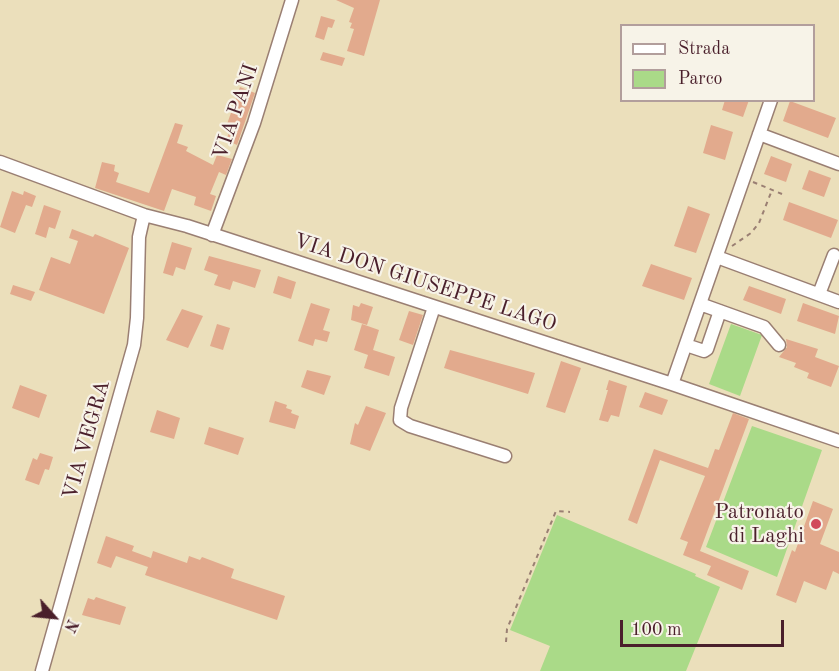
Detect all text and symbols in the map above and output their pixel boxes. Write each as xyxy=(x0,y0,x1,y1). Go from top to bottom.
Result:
legend xyxy=(620,24,815,102)
text: Strada xyxy=(678,40,730,58)
street label: VIA PANI xyxy=(208,61,264,163)
text: Parco xyxy=(678,70,723,88)
street label: VIA DON GIUSEPPE LAGO xyxy=(290,229,560,337)
street label: VIA VEGRA xyxy=(58,377,116,503)
place label: Patronato di Laghi xyxy=(714,499,804,549)
marker: Patronato di Laghi xyxy=(809,517,823,531)
north arrow xyxy=(24,587,84,647)
scale bar xyxy=(623,608,786,646)
text: N xyxy=(60,616,80,634)
text: 100 m xyxy=(631,621,682,639)

